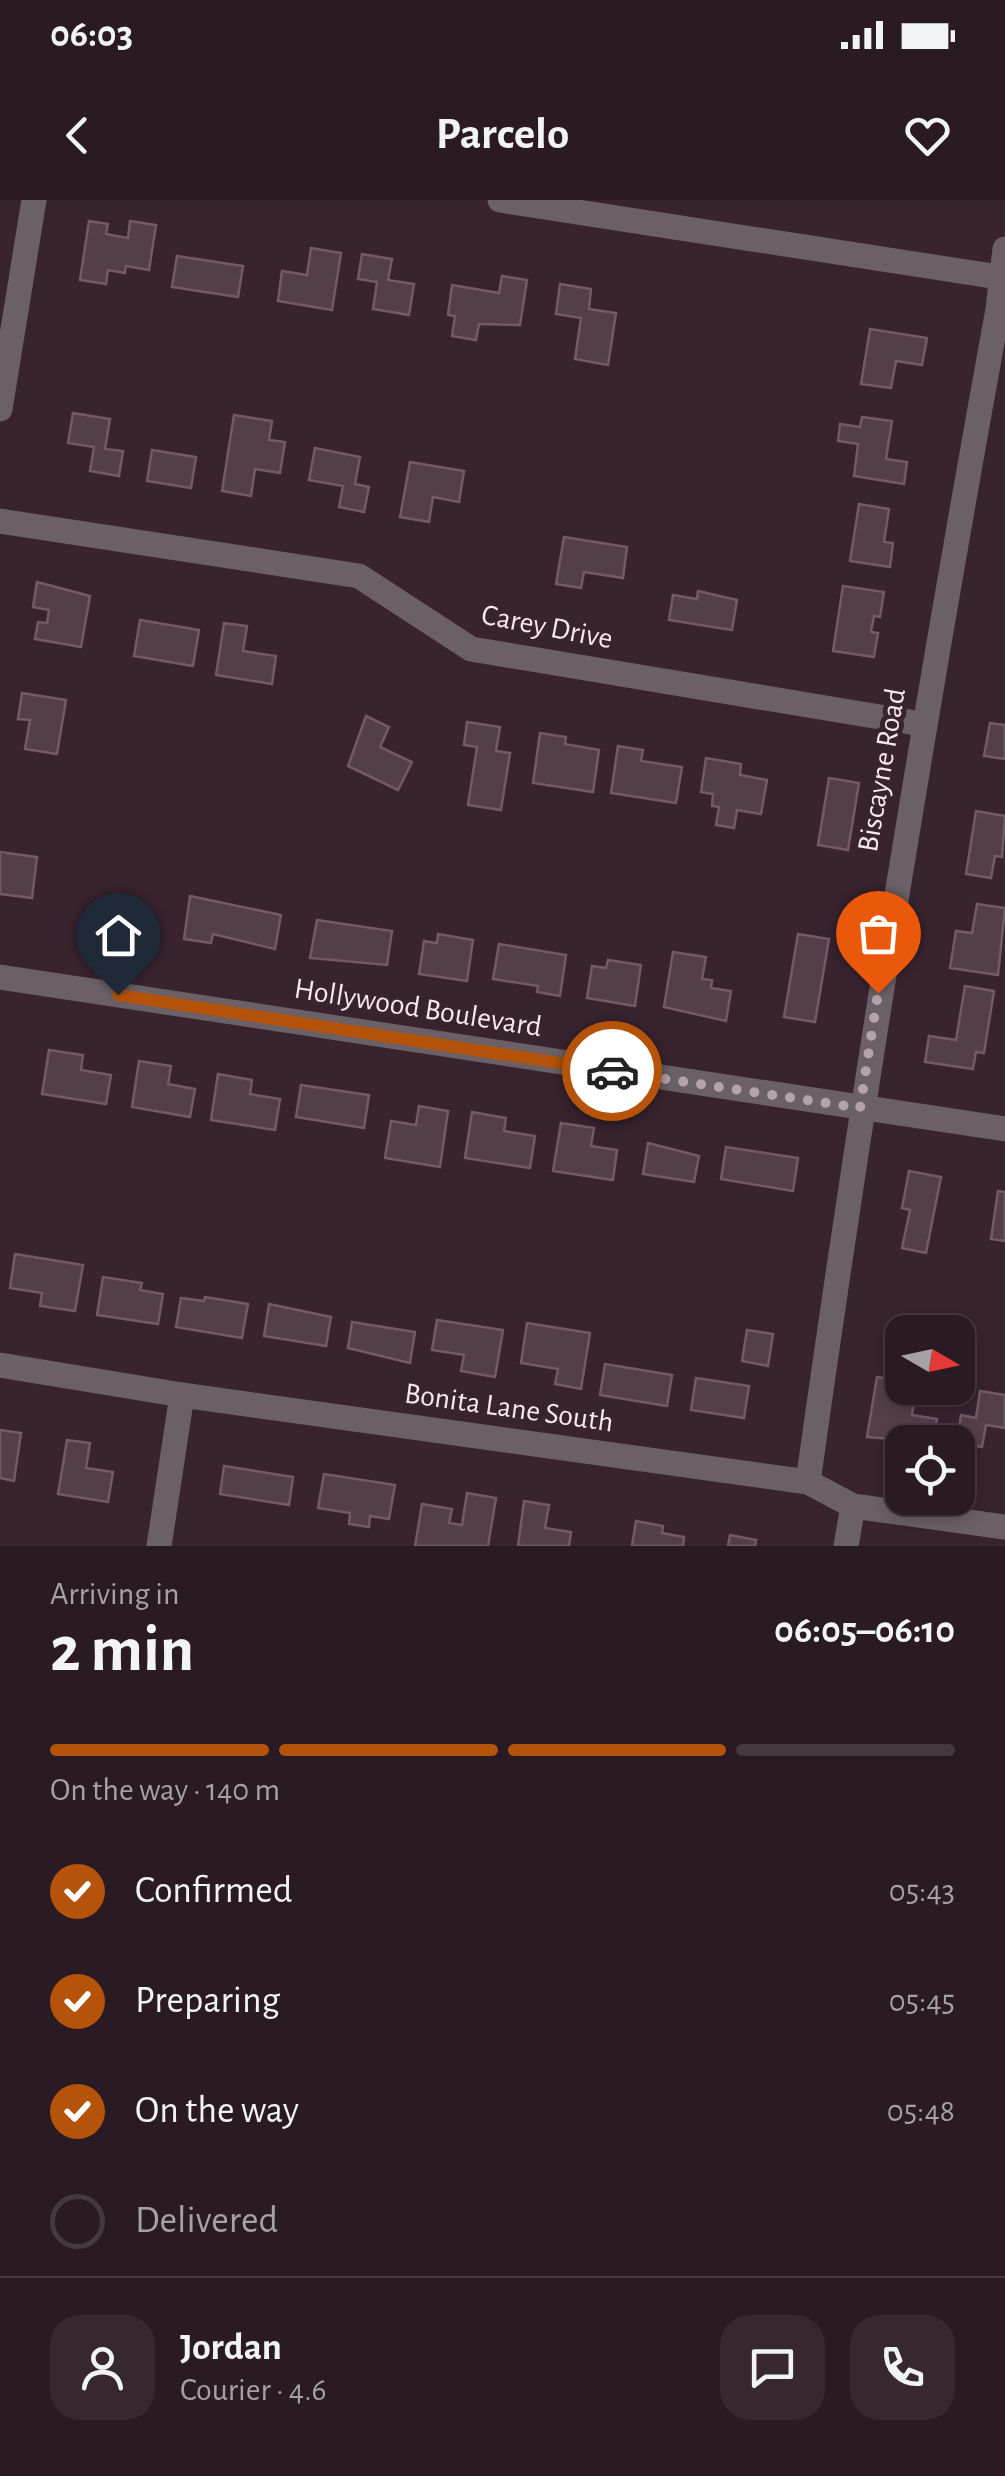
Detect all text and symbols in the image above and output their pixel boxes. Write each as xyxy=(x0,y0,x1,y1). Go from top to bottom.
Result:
text: 06:03 xyxy=(50,16,133,54)
icon: back xyxy=(50,108,105,163)
icon: heart xyxy=(900,108,955,163)
text: Parcelo xyxy=(436,112,569,157)
street label: Carey Drive xyxy=(479,600,615,654)
street label: Biscayne Road xyxy=(853,686,911,854)
pin xyxy=(836,891,921,994)
pin xyxy=(76,893,161,996)
icon: bag xyxy=(851,906,906,961)
icon: home xyxy=(91,908,146,963)
street label: Hollywood Boulevard xyxy=(292,974,544,1042)
courier xyxy=(562,1021,662,1121)
icon: car xyxy=(585,1044,640,1099)
north arrow xyxy=(885,1315,975,1405)
map controls xyxy=(885,1315,975,1515)
street label: Bonita Lane South xyxy=(403,1379,615,1437)
button: locate xyxy=(885,1425,975,1515)
text: Arriving in xyxy=(50,1578,179,1610)
text: 06:05–06:10 xyxy=(774,1612,955,1650)
text: 2 min xyxy=(50,1618,194,1683)
text: On the way · 140 m xyxy=(50,1774,280,1806)
icon: check xyxy=(50,1864,105,1919)
text: Confirmed xyxy=(135,1872,292,1910)
text: 05:43 xyxy=(889,1875,955,1907)
icon: check xyxy=(50,1974,105,2029)
text: Preparing xyxy=(135,1982,280,2020)
text: 05:45 xyxy=(889,1985,955,2017)
icon: check xyxy=(50,2084,105,2139)
text: On the way xyxy=(135,2092,299,2130)
text: 05:48 xyxy=(887,2095,955,2127)
text: Delivered xyxy=(135,2202,278,2240)
button: person xyxy=(50,2315,155,2420)
button: chat xyxy=(720,2315,825,2420)
button: phone xyxy=(850,2315,955,2420)
text: Jordan xyxy=(180,2329,282,2367)
text: Courier · 4.6 xyxy=(180,2374,327,2406)

